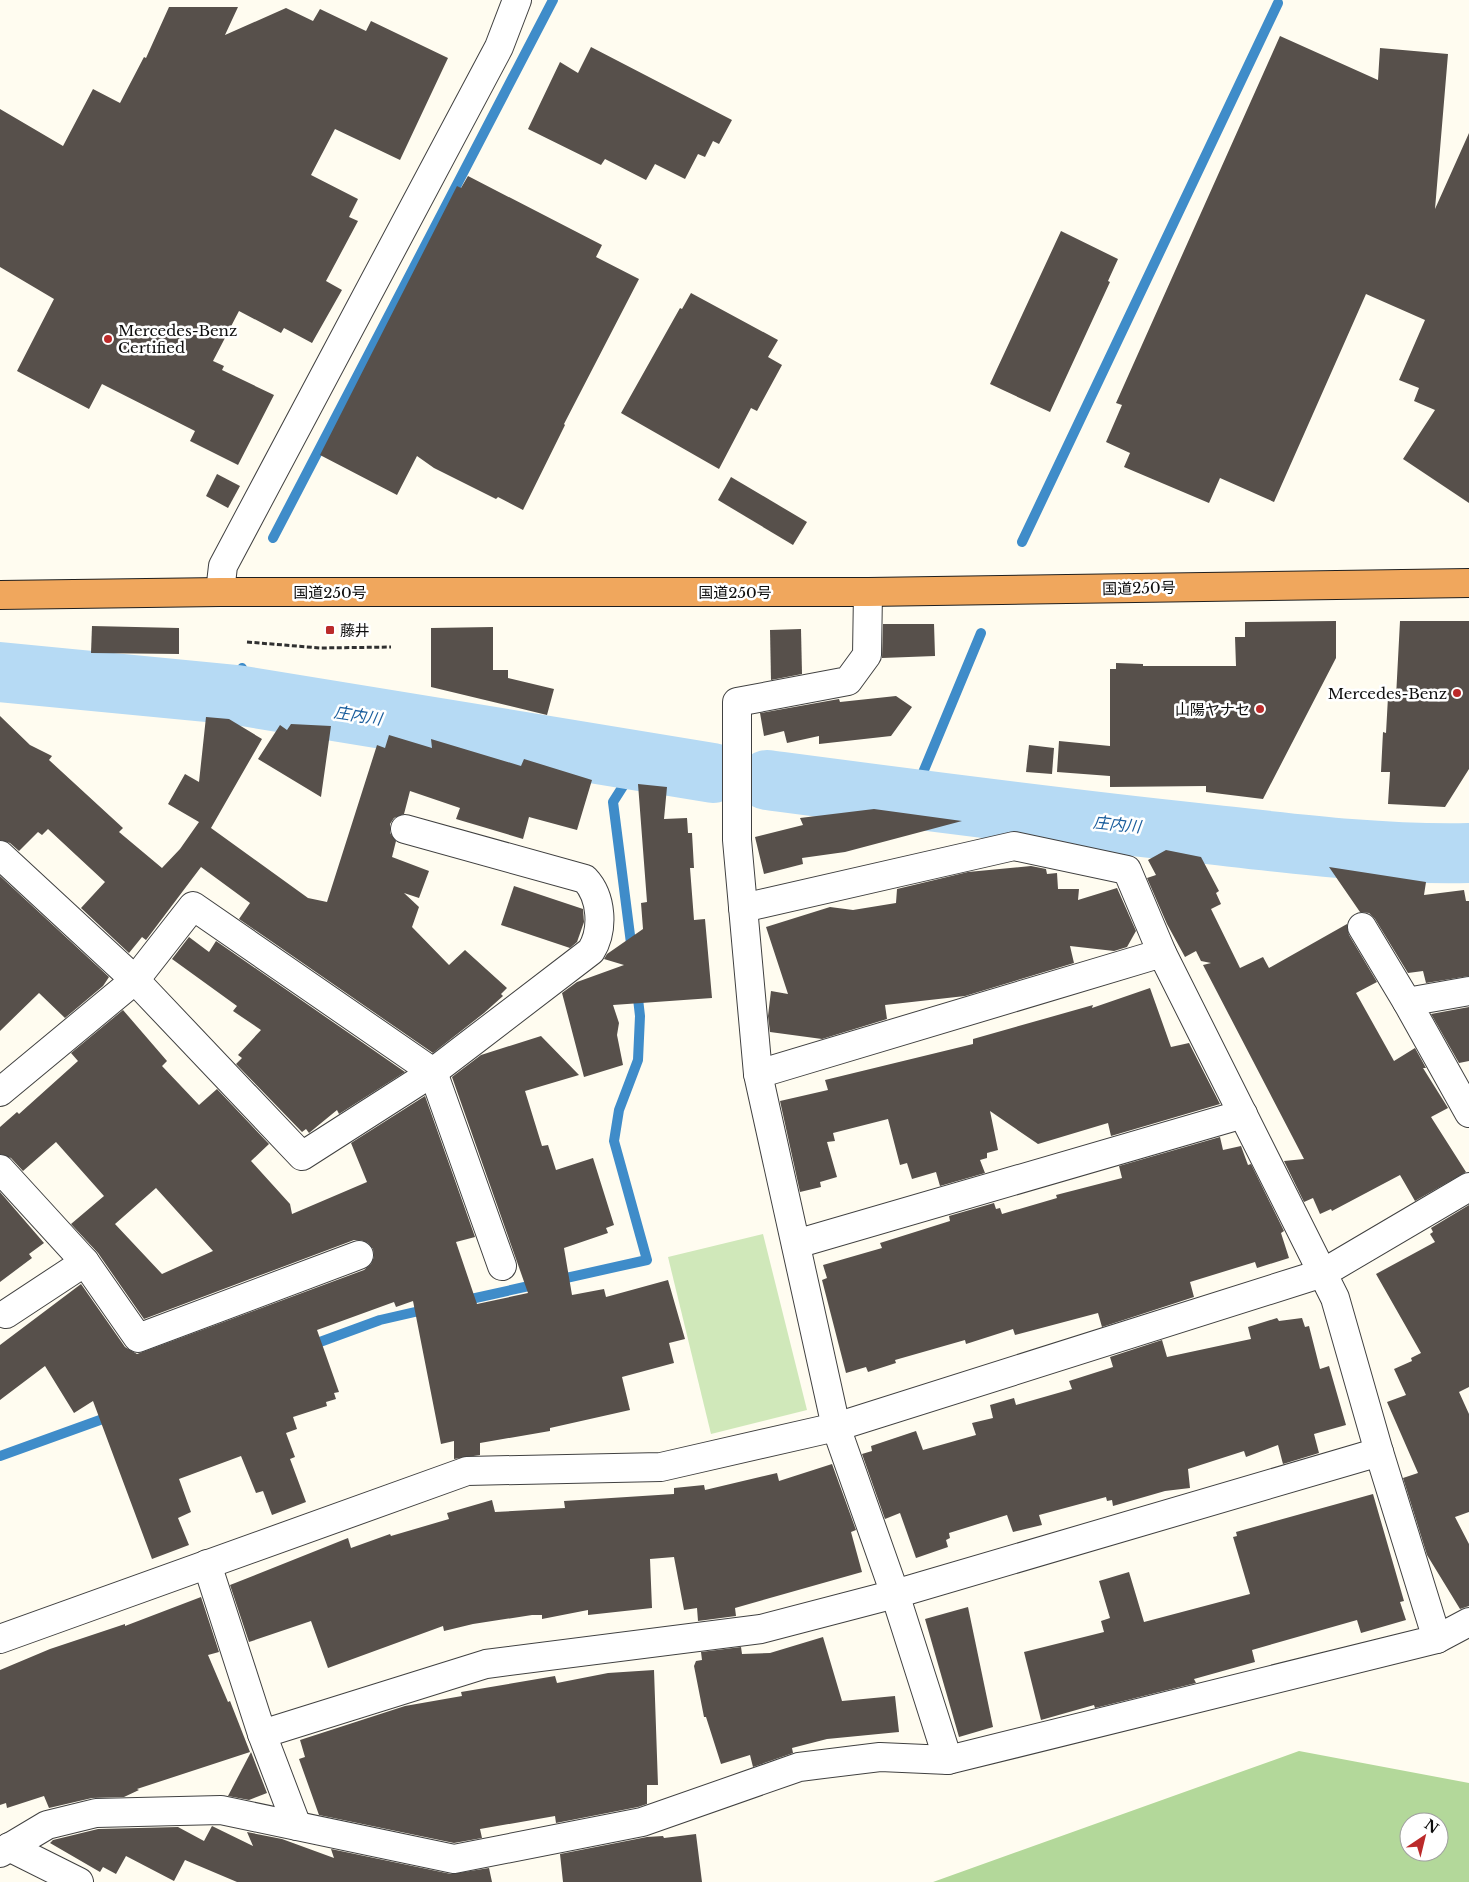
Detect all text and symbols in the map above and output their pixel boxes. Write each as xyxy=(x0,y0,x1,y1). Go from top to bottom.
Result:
place label: Mercedes-Benz Certified xyxy=(118,321,237,357)
marker: Mercedes-Benz Certified xyxy=(102,333,114,345)
street label: 国道250号 xyxy=(1102,578,1176,598)
street label: 国道250号 xyxy=(293,583,367,602)
street label: 国道250号 xyxy=(698,583,772,602)
place label: 藤井 xyxy=(340,621,370,640)
marker: 藤井 xyxy=(324,624,336,636)
place label: Mercedes-Benz xyxy=(1328,684,1447,703)
marker: Mercedes-Benz xyxy=(1451,687,1463,699)
place label: 山陽ヤナセ xyxy=(1175,700,1250,719)
water label: 庄内川 xyxy=(333,701,385,729)
marker: 山陽ヤナセ xyxy=(1254,703,1266,715)
water label: 庄内川 xyxy=(1092,812,1144,837)
north arrow xyxy=(1399,1812,1449,1862)
text: N xyxy=(1421,1815,1442,1838)

